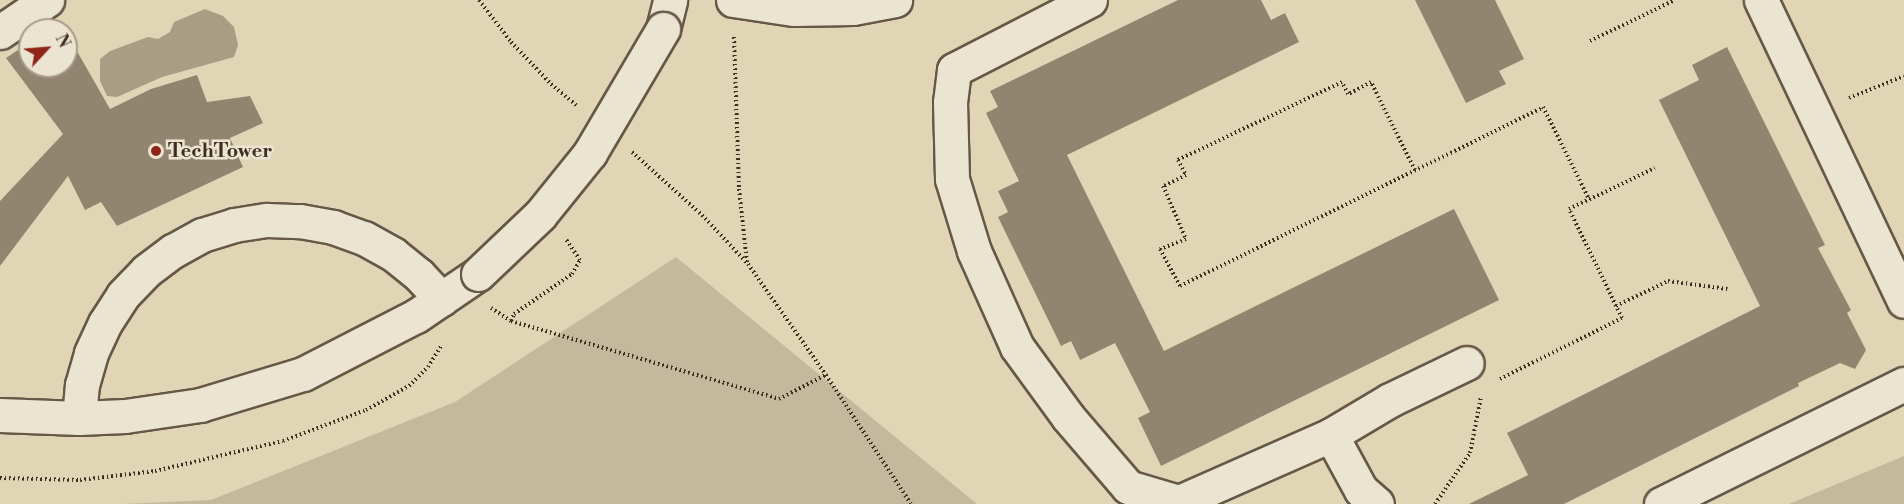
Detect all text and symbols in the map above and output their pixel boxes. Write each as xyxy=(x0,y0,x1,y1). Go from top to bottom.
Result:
north arrow xyxy=(18,18,78,78)
text: N xyxy=(51,31,74,51)
place label: TechTower xyxy=(168,139,272,163)
marker: TechTower xyxy=(149,144,163,158)

